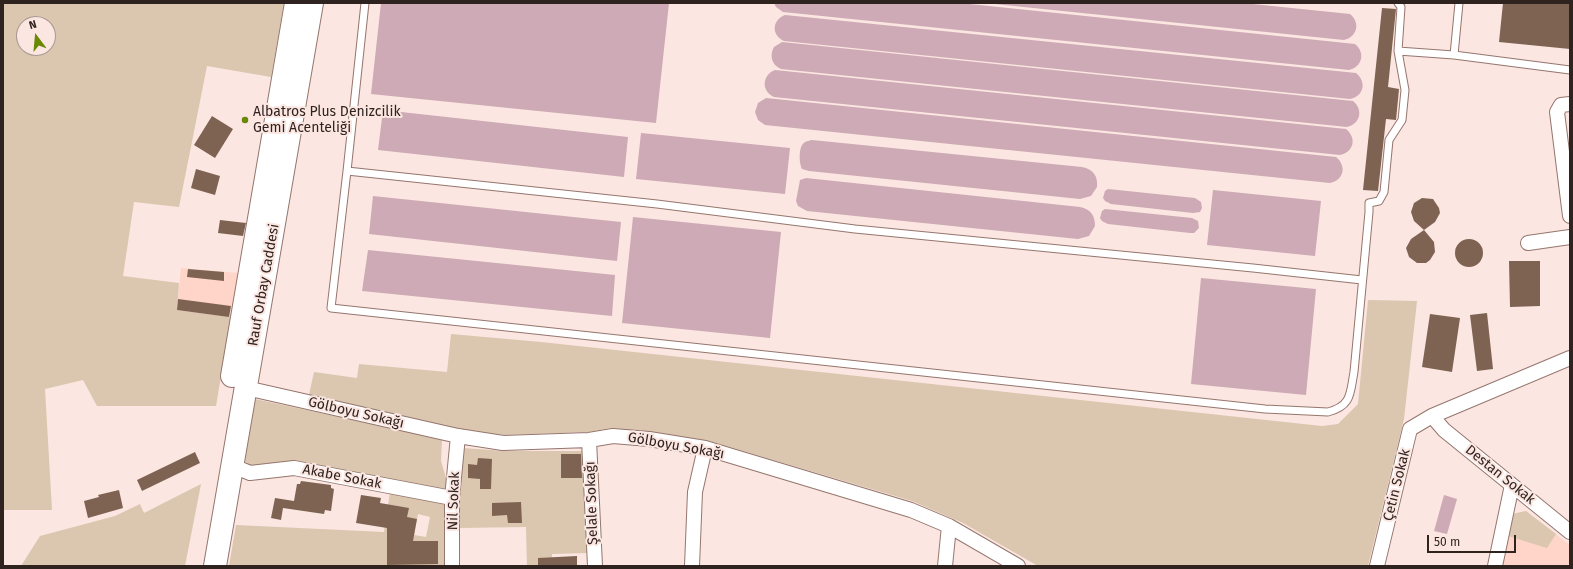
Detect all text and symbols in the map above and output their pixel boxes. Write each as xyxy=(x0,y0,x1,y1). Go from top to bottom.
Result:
north arrow xyxy=(16,16,56,56)
text: N xyxy=(28,18,38,32)
place label: Albatros Plus Denizcilik Gemi Acenteliği xyxy=(253,104,401,136)
marker: Albatros Plus Denizcilik Gemi Acenteliği xyxy=(240,115,250,125)
street label: Rauf Orbay Caddesi xyxy=(245,223,283,347)
street label: Gölboyu Sokağı xyxy=(306,394,406,432)
street label: Gölboyu Sokağı xyxy=(626,429,726,463)
street label: Destan Sokak xyxy=(1462,442,1538,508)
street label: Çetin Sokak xyxy=(1380,447,1414,523)
street label: Akabe Sokak xyxy=(301,461,383,493)
street label: Şelale Sokağı xyxy=(582,461,602,545)
street label: Nil Sokak xyxy=(445,471,463,531)
scale bar xyxy=(1429,527,1518,553)
text: 50 m xyxy=(1434,535,1460,549)

